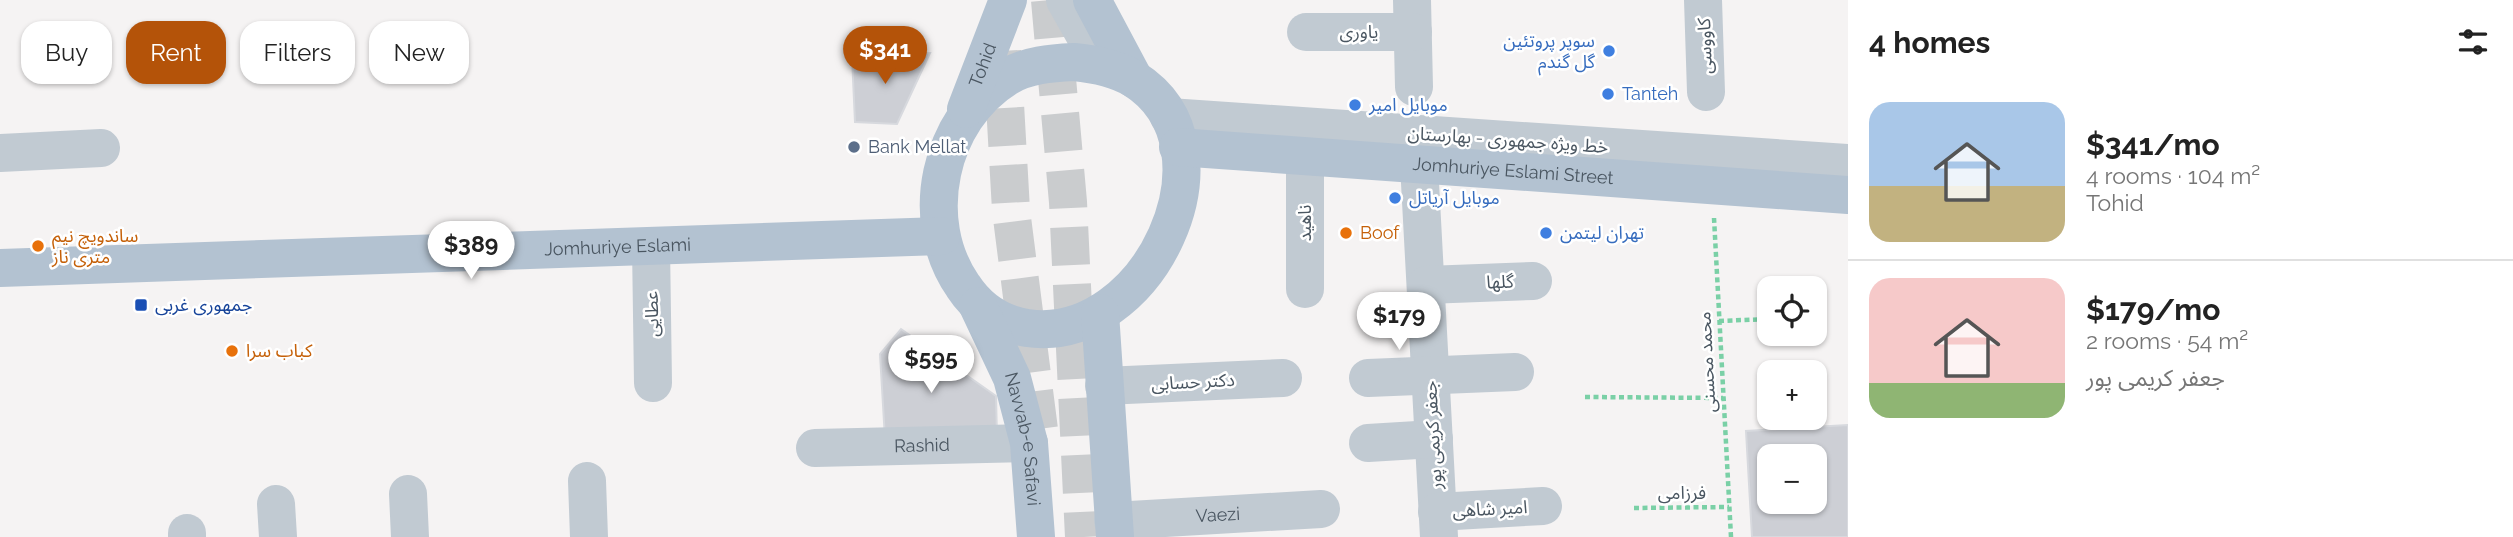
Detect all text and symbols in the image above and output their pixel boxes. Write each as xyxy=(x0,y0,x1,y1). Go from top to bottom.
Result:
street label: کاووسی xyxy=(1693,17,1717,74)
chip: Buy xyxy=(21,21,112,84)
chip: Rent xyxy=(126,21,226,84)
chip: Filters xyxy=(240,21,355,84)
chip: New xyxy=(369,21,469,84)
street label: یاوری xyxy=(1340,21,1378,43)
icon: filters xyxy=(2454,23,2492,61)
text: 4 homes xyxy=(1869,25,1990,60)
pin: $341 xyxy=(844,27,926,86)
place label: سوپر پروتئین گل گندم xyxy=(1503,30,1596,76)
text: $341 xyxy=(859,35,911,62)
street label: Tohid xyxy=(964,40,1000,90)
marker: سوپر پروتئین گل گندم xyxy=(1601,43,1617,59)
place label: Tanteh xyxy=(1622,83,1678,104)
marker: Tanteh xyxy=(1600,86,1616,102)
place label: موبایل امیر xyxy=(1368,94,1448,116)
marker: موبایل امیر xyxy=(1347,97,1363,113)
street label: خط ویژه جمهوری - بهارستان xyxy=(1407,122,1609,158)
text: $341/mo xyxy=(2086,127,2220,162)
icon: home xyxy=(1925,130,2009,214)
place label: Bank Mellat xyxy=(868,136,966,157)
marker: Bank Mellat xyxy=(846,139,862,155)
street label: Jomhuriye Eslami Street xyxy=(1412,153,1614,188)
text: 4 rooms · 104 m² xyxy=(2086,162,2260,189)
place label: موبایل آریاتل xyxy=(1409,187,1500,209)
text: Tohid xyxy=(2086,189,2144,216)
marker: موبایل آریاتل xyxy=(1387,190,1403,206)
street label: ناهید xyxy=(1294,205,1315,241)
pin: $389 xyxy=(430,222,512,281)
place label: Boof xyxy=(1360,222,1400,243)
place label: تهران لیتمن xyxy=(1560,222,1644,244)
place label: ساندویچ نیم متری ناز xyxy=(51,225,138,268)
marker: Boof xyxy=(1338,225,1354,241)
marker: تهران لیتمن xyxy=(1538,225,1554,241)
text: $389 xyxy=(444,230,498,257)
street label: Jomhuriye Eslami xyxy=(544,234,691,259)
marker: ساندویچ نیم متری ناز xyxy=(30,238,46,254)
street label: گلها xyxy=(1486,271,1515,292)
map controls xyxy=(1757,276,1827,514)
button: locate xyxy=(1757,276,1827,346)
street label: عطایی xyxy=(641,291,663,337)
pin: $179 xyxy=(1358,292,1440,352)
text: $179/mo xyxy=(2086,292,2220,327)
place label: جمهوری غربی xyxy=(155,294,252,316)
marker: جمهوری غربی xyxy=(133,297,149,313)
text: $179 xyxy=(1373,301,1425,328)
icon: home xyxy=(1925,306,2009,390)
street label: محمد محسنی xyxy=(1693,311,1721,413)
text: 2 rooms · 54 m² xyxy=(2086,327,2248,354)
pin: $595 xyxy=(890,336,972,395)
place label: کباب سرا xyxy=(246,340,313,362)
marker: کباب سرا xyxy=(224,343,240,359)
text: $595 xyxy=(904,344,958,371)
button: + xyxy=(1757,360,1827,430)
text: جعفر کریمی پور xyxy=(2086,364,2225,391)
street label: دکتر حسابی xyxy=(1151,369,1235,395)
street label: Navvab-e Safavi xyxy=(1001,370,1045,507)
street label: جعفر کریمی پور xyxy=(1419,380,1447,491)
street label: Rashid xyxy=(894,434,950,456)
button: − xyxy=(1757,444,1827,514)
street label: فرزامی xyxy=(1658,482,1706,504)
street label: امیر شاهی xyxy=(1452,496,1528,522)
street label: Vaezi xyxy=(1195,503,1241,526)

